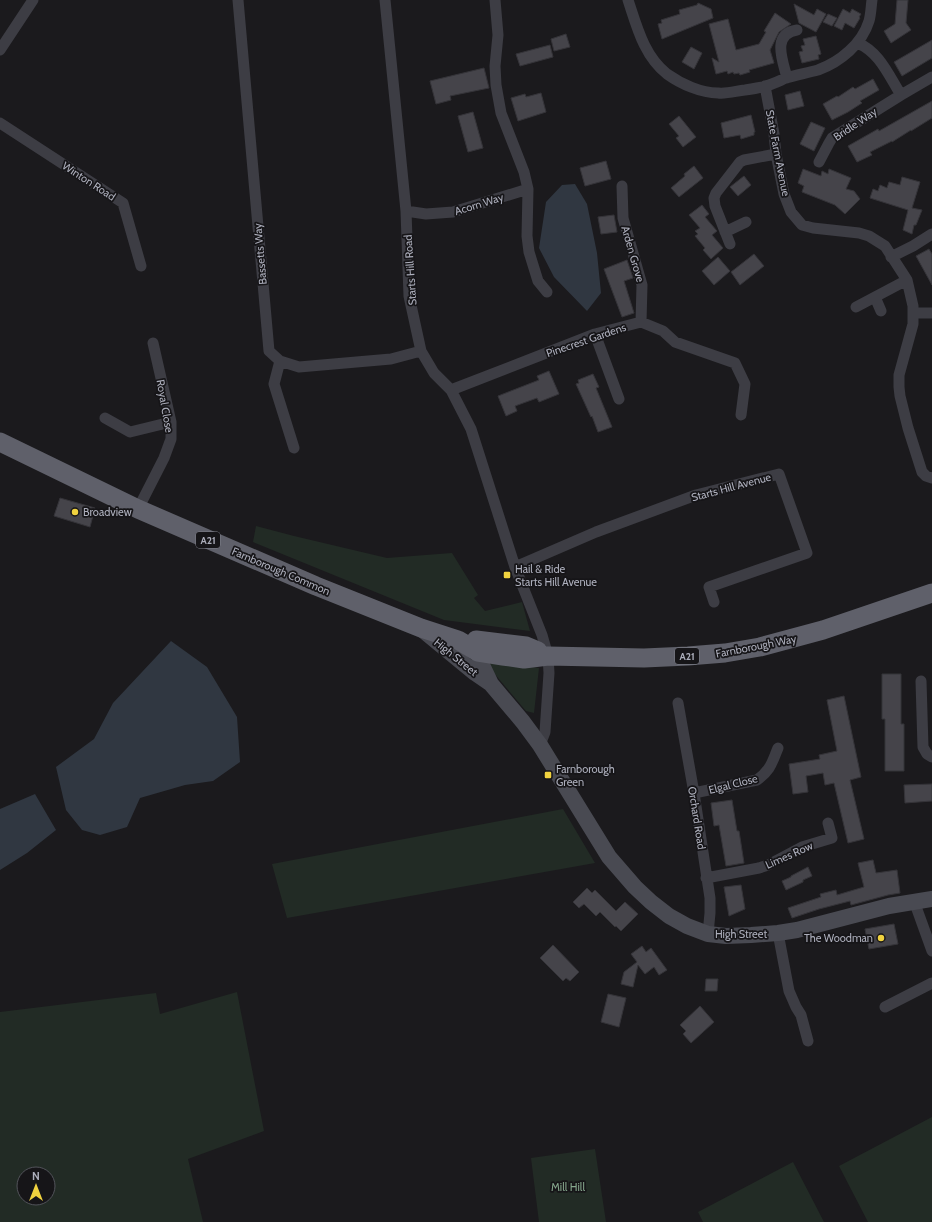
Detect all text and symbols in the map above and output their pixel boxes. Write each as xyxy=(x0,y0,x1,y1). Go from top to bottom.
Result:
street label: Bridle Way xyxy=(831,104,880,144)
street label: State Farm Avenue xyxy=(763,109,793,198)
street label: Winton Road xyxy=(60,159,118,203)
street label: Acorn Way xyxy=(453,190,506,218)
street label: Bassetts Way xyxy=(250,222,270,285)
street label: Arden Grove xyxy=(618,224,648,284)
street label: Starts Hill Road xyxy=(401,234,419,306)
street label: Pinecrest Gardens xyxy=(544,320,628,360)
street label: Royal Close xyxy=(153,378,177,434)
street label: Starts Hill Avenue xyxy=(690,470,773,504)
place label: Broadview xyxy=(83,505,132,519)
marker: Broadview xyxy=(70,507,80,517)
road number: A21 xyxy=(196,532,220,548)
street label: Farnborough Common xyxy=(230,544,332,598)
place label: Hail & Ride Starts Hill Avenue xyxy=(515,562,597,589)
marker: Hail & Ride Starts Hill Avenue xyxy=(502,570,512,580)
street label: Farnborough Way xyxy=(714,631,798,661)
street label: High Street xyxy=(431,635,481,679)
road number: A21 xyxy=(675,648,699,664)
place label: Farnborough Green xyxy=(556,762,615,789)
marker: Farnborough Green xyxy=(543,770,553,780)
street label: Elgal Close xyxy=(707,771,759,797)
street label: Orchard Road xyxy=(685,785,709,851)
street label: Limes Row xyxy=(763,838,815,872)
street label: High Street xyxy=(715,927,767,941)
place label: The Woodman xyxy=(804,931,873,945)
marker: The Woodman xyxy=(876,933,886,943)
north arrow xyxy=(16,1166,56,1206)
text: N xyxy=(32,1169,40,1183)
park label: Mill Hill xyxy=(551,1180,585,1194)

